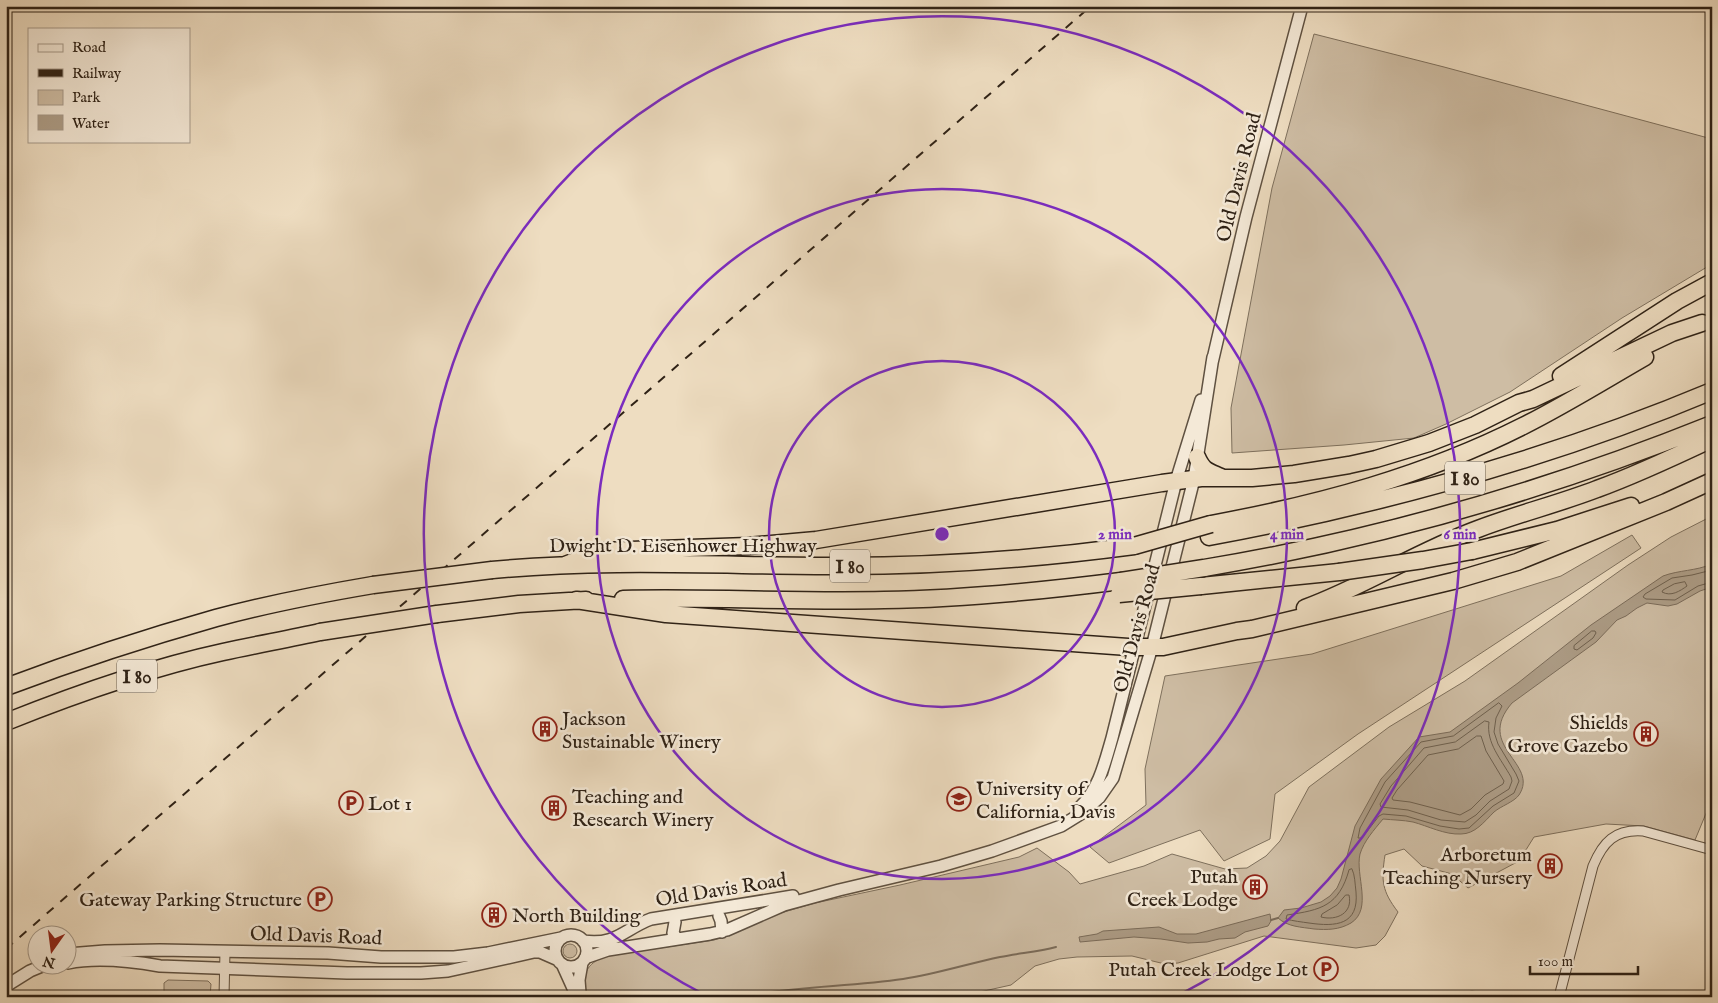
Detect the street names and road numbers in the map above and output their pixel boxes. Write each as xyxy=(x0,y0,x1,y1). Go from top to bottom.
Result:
street label: Old Davis Road xyxy=(1211,110,1268,245)
road number: I 80 xyxy=(1445,462,1485,494)
street label: Dwight D. Eisenhower Highway xyxy=(549,534,817,559)
road number: I 80 xyxy=(830,550,870,582)
street label: Old Davis Road xyxy=(1108,561,1167,696)
road number: I 80 xyxy=(117,659,157,692)
street label: Old Davis Road xyxy=(654,868,789,913)
street label: Old Davis Road xyxy=(249,922,383,951)

